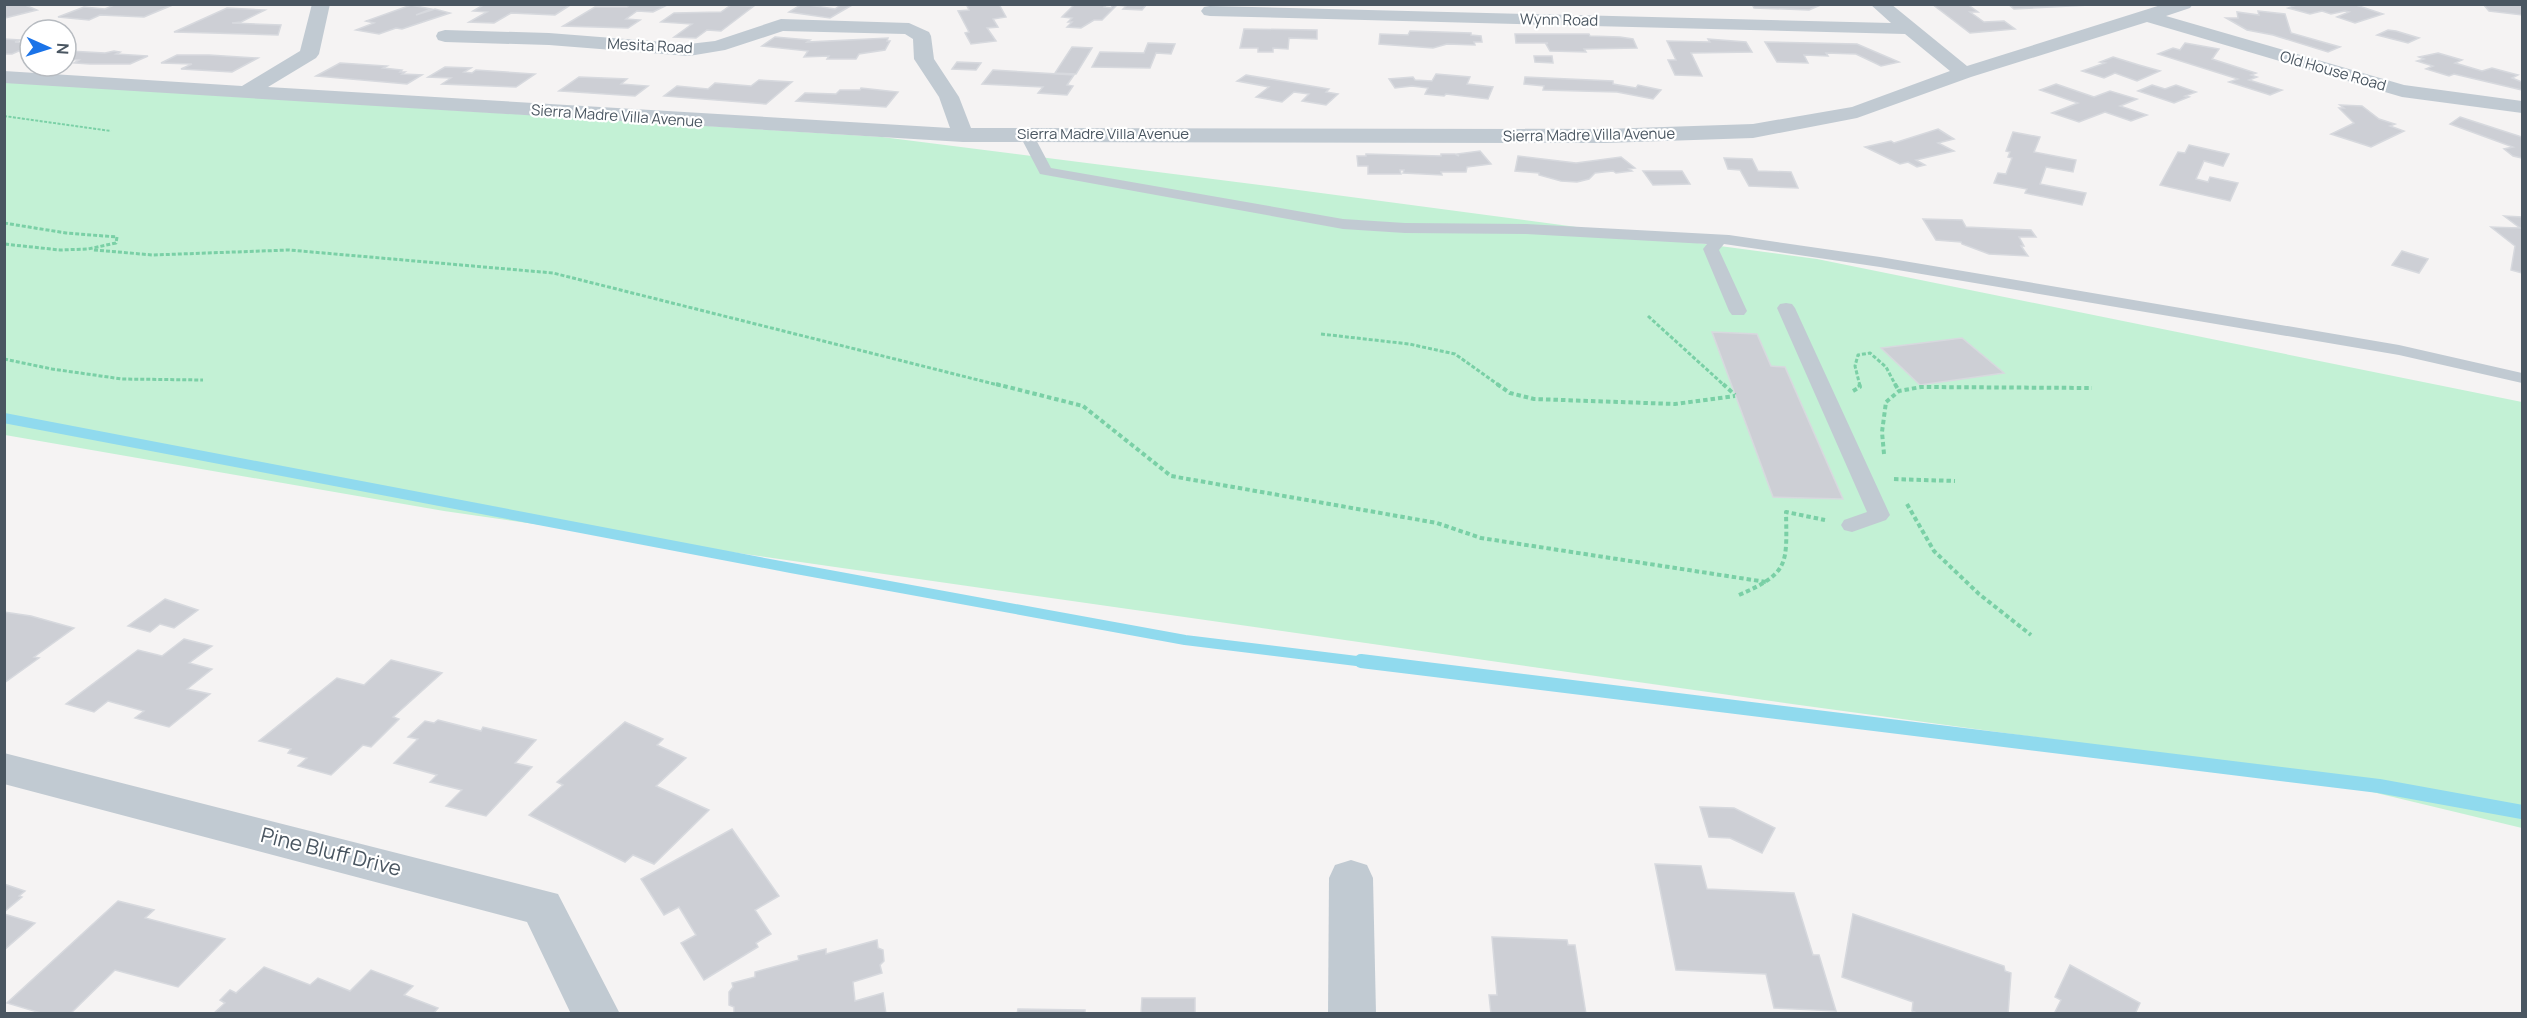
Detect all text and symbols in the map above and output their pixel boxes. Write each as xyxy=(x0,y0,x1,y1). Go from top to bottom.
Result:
street label: Wynn Road xyxy=(1520,8,1598,31)
north arrow xyxy=(18,18,78,78)
street label: Mesita Road xyxy=(607,33,693,58)
text: N xyxy=(52,42,74,55)
street label: Old House Road xyxy=(2278,45,2389,96)
street label: Sierra Madre Villa Avenue xyxy=(530,99,704,132)
street label: Sierra Madre Villa Avenue xyxy=(1503,122,1675,147)
street label: Sierra Madre Villa Avenue xyxy=(1017,123,1189,144)
street label: Pine Bluff Drive xyxy=(258,820,404,882)

